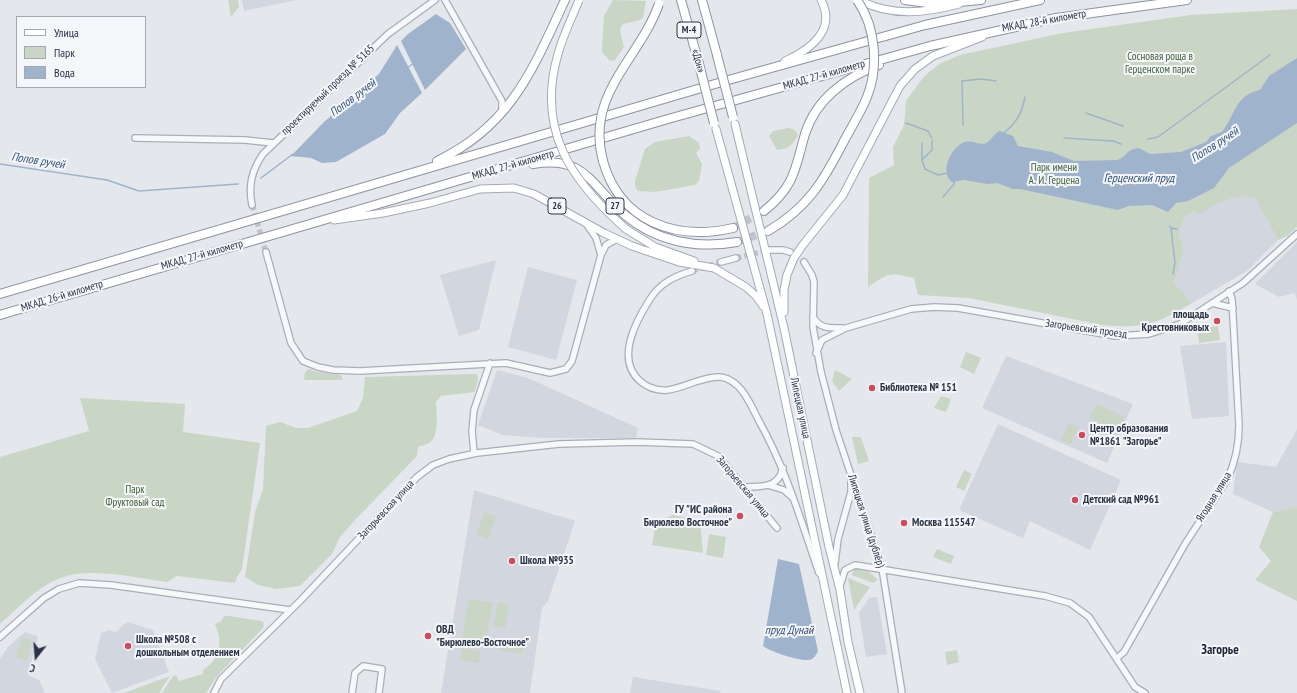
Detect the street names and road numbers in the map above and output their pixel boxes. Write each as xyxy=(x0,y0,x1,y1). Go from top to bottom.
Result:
street label: МКАД, 28-й километр xyxy=(1001,7,1087,35)
road number: М-4 xyxy=(677,22,701,38)
street label: проектируемый проезд № 5165 xyxy=(279,42,377,138)
street label: «Дон» xyxy=(689,48,707,74)
street label: МКАД, 27-й километр xyxy=(782,57,866,93)
street label: МКАД, 27-й километр xyxy=(471,147,555,183)
road number: 26 xyxy=(548,198,566,214)
road number: 27 xyxy=(606,198,624,214)
street label: МКАД, 27-й километр xyxy=(160,237,244,273)
street label: МКАД, 26-й километр xyxy=(19,277,105,315)
street label: Загорьевский проезд xyxy=(1044,317,1128,341)
street label: Липецкая улица xyxy=(787,376,813,440)
street label: Загорьевская улица xyxy=(713,453,773,521)
street label: Ягодная улица xyxy=(1194,470,1234,524)
street label: Липецкая улица (дублёр) xyxy=(845,473,887,569)
street label: Загорьевская улица xyxy=(355,477,417,543)

